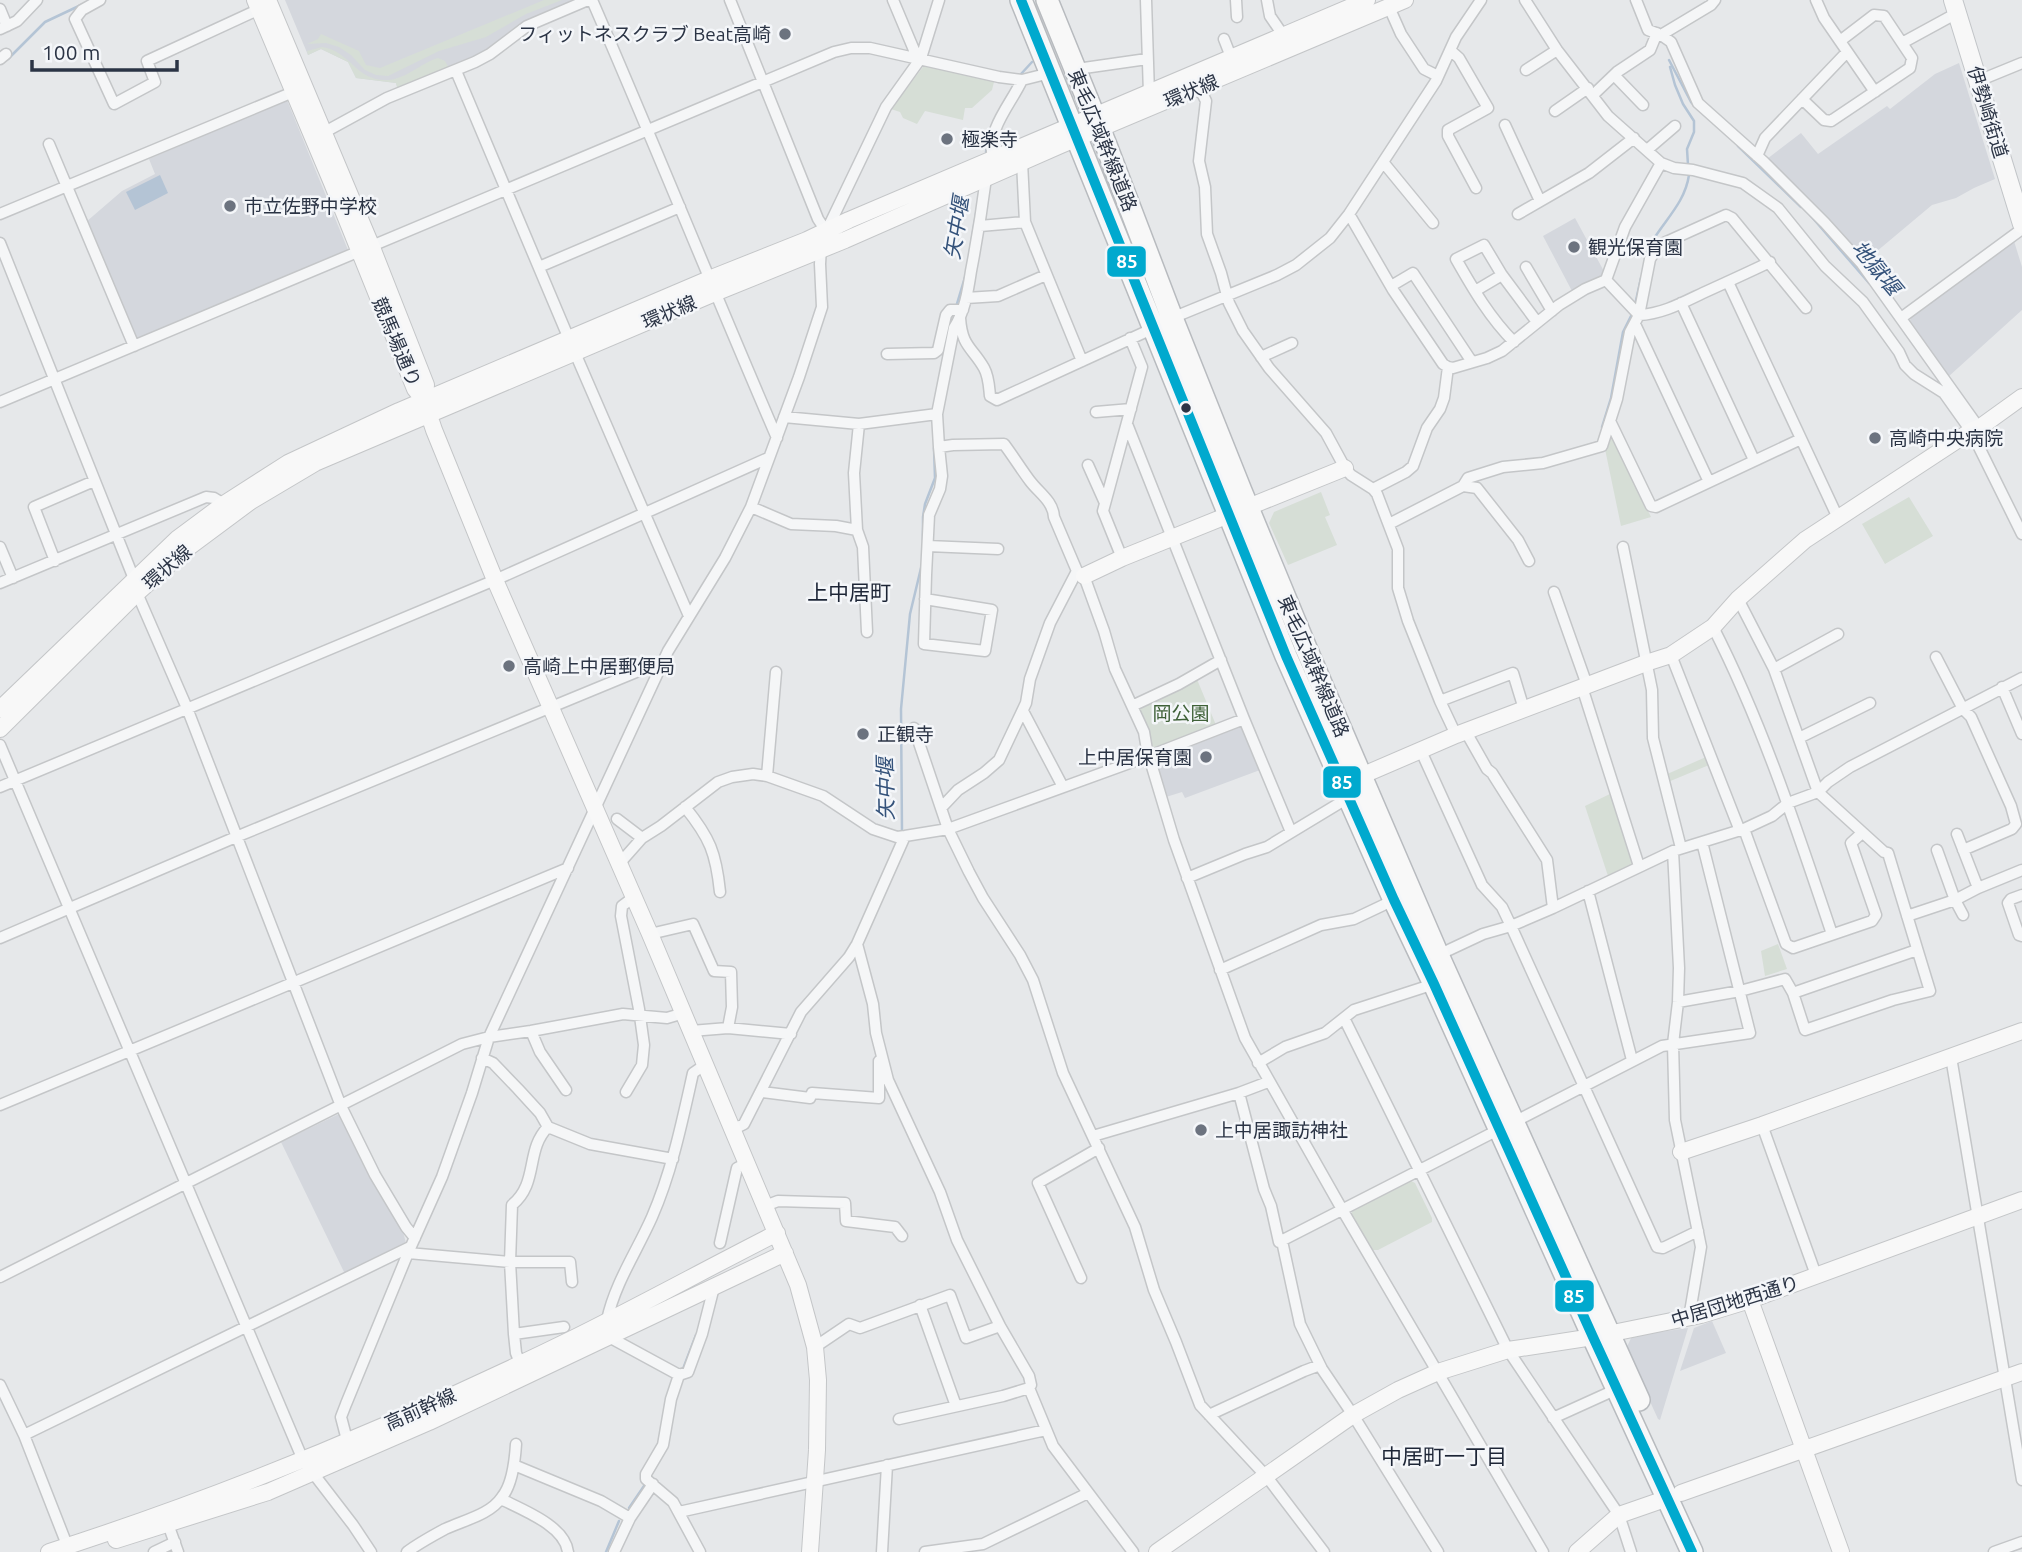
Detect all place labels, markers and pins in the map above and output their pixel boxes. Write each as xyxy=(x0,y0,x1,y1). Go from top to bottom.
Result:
place label: フィットネスクラブ Beat高崎 xyxy=(518,23,771,45)
marker: フィットネスクラブ Beat高崎 xyxy=(777,26,793,42)
place label: 極楽寺 xyxy=(961,128,1018,150)
marker: 極楽寺 xyxy=(939,131,955,147)
place label: 市立佐野中学校 xyxy=(244,195,377,217)
marker: 市立佐野中学校 xyxy=(222,198,238,214)
place label: 観光保育園 xyxy=(1588,236,1683,258)
marker: 観光保育園 xyxy=(1566,239,1582,255)
unlabelled marker xyxy=(1179,401,1193,415)
place label: 高崎中央病院 xyxy=(1889,427,2003,449)
marker: 高崎中央病院 xyxy=(1867,430,1883,446)
place label: 高崎上中居郵便局 xyxy=(523,655,675,677)
marker: 高崎上中居郵便局 xyxy=(501,658,517,674)
place label: 正観寺 xyxy=(877,723,934,745)
marker: 正観寺 xyxy=(855,726,871,742)
place label: 上中居保育園 xyxy=(1078,746,1192,768)
marker: 上中居保育園 xyxy=(1198,749,1214,765)
place label: 上中居諏訪神社 xyxy=(1215,1119,1348,1141)
marker: 上中居諏訪神社 xyxy=(1193,1122,1209,1138)

